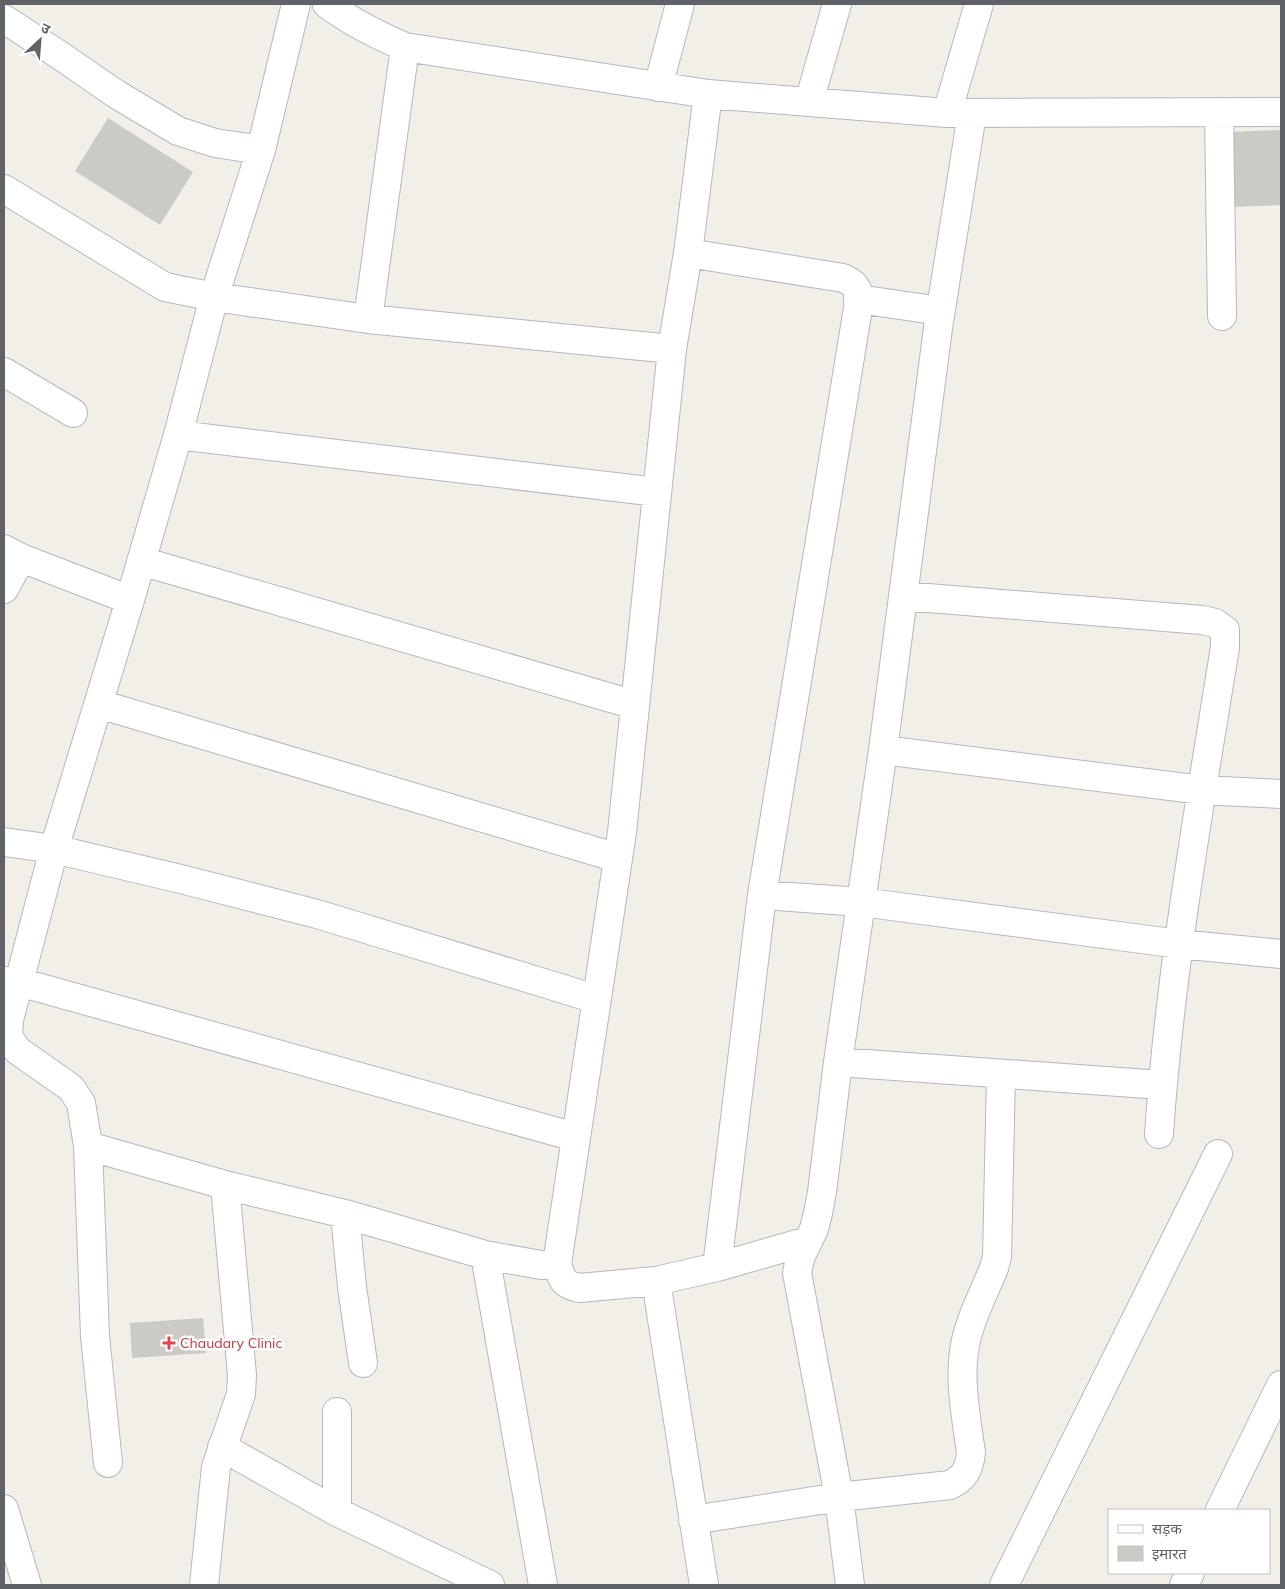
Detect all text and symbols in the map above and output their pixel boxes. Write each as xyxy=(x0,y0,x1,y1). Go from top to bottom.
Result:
north arrow xyxy=(15,15,65,65)
text: उ xyxy=(38,18,54,39)
place label: Chaudary Clinic xyxy=(180,1334,282,1352)
marker: Chaudary Clinic xyxy=(162,1336,176,1350)
legend xyxy=(1108,1509,1270,1574)
text: सड़क xyxy=(1152,1519,1182,1538)
text: इमारत xyxy=(1152,1544,1187,1563)

